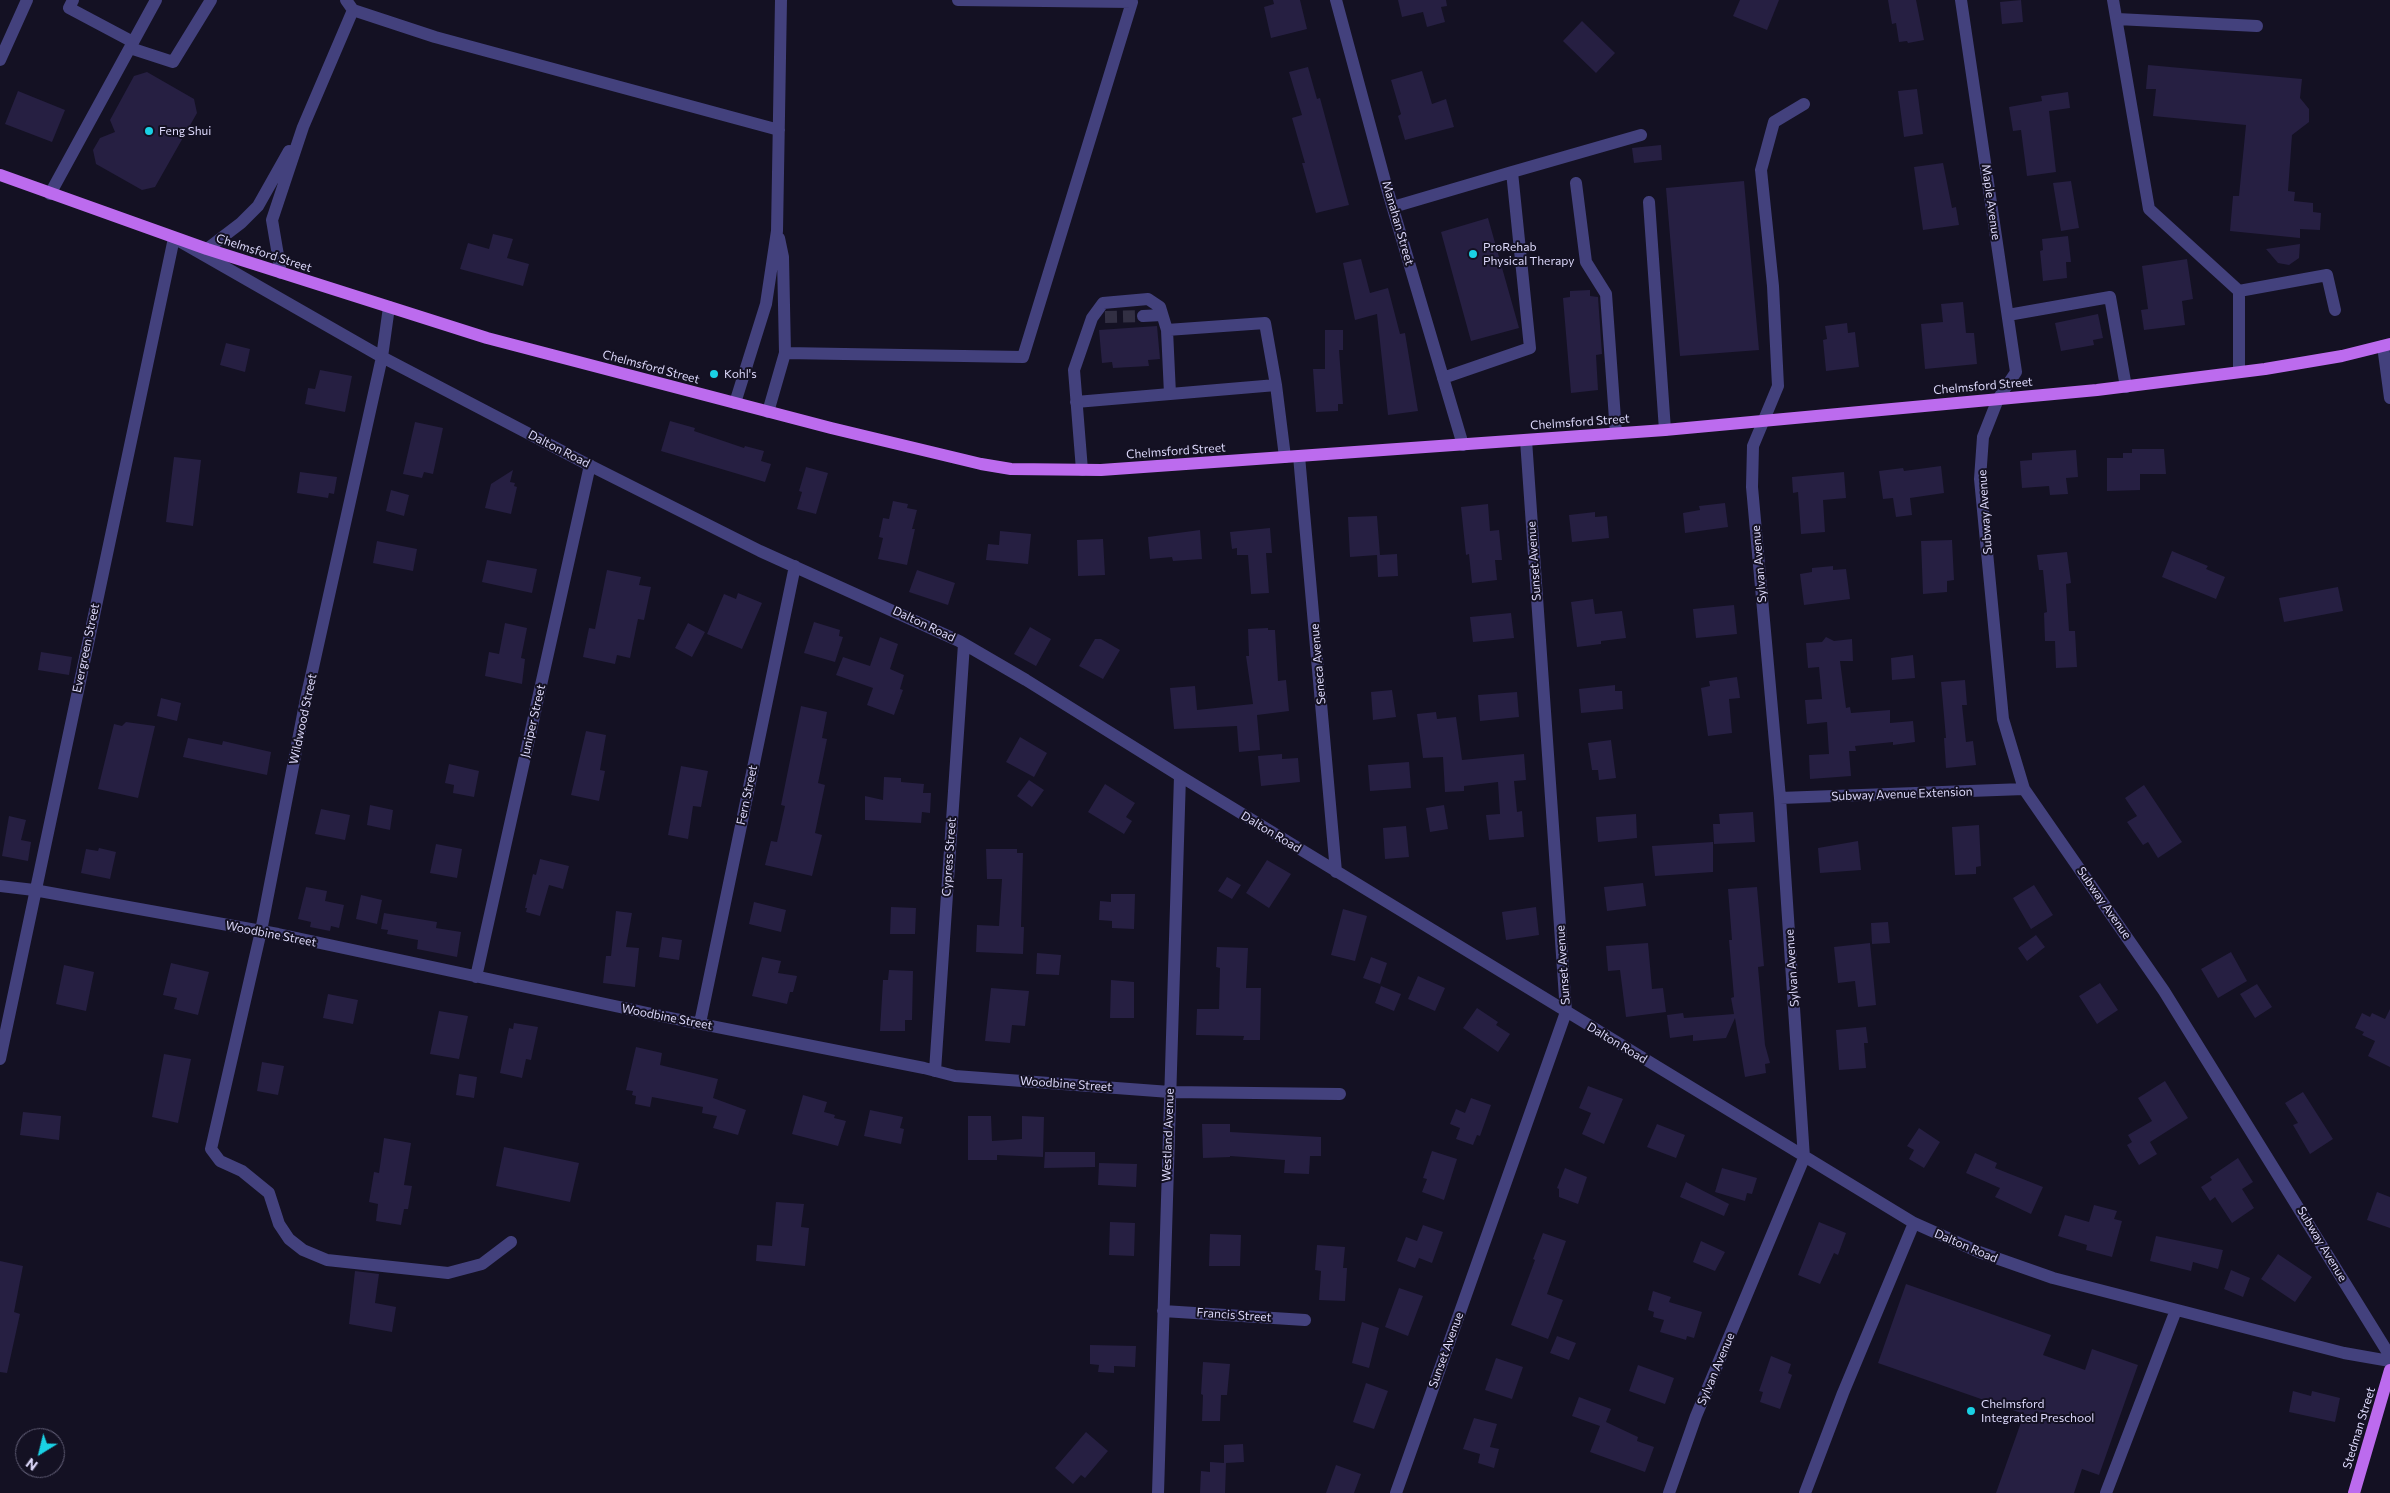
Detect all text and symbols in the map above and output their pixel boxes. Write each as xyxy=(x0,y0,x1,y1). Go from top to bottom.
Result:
place label: Feng Shui xyxy=(159,124,211,138)
marker: Feng Shui xyxy=(143,125,155,137)
street label: Maple Avenue xyxy=(1979,163,2003,241)
street label: Manahan Street xyxy=(1379,179,1417,267)
street label: Chelmsford Street xyxy=(214,231,314,275)
place label: ProRehab Physical Therapy xyxy=(1483,240,1575,268)
marker: ProRehab Physical Therapy xyxy=(1467,248,1479,260)
street label: Chelmsford Street xyxy=(601,347,701,387)
place label: Kohl's xyxy=(724,367,757,381)
marker: Kohl's xyxy=(708,368,720,380)
street label: Chelmsford Street xyxy=(1933,374,2033,398)
street label: Chelmsford Street xyxy=(1530,411,1630,433)
street label: Dalton Road xyxy=(526,427,592,471)
street label: Chelmsford Street xyxy=(1126,440,1226,462)
street label: Subway Avenue xyxy=(1975,469,1995,555)
street label: Sunset Avenue xyxy=(1524,521,1544,601)
street label: Sylvan Avenue xyxy=(1748,525,1770,603)
street label: Evergreen Street xyxy=(70,602,102,694)
street label: Dalton Road xyxy=(890,603,958,645)
street label: Seneca Avenue xyxy=(1307,623,1329,705)
street label: Wildwood Street xyxy=(286,672,320,766)
street label: Juniper Street xyxy=(518,683,548,759)
street label: Fern Street xyxy=(734,764,760,826)
street label: Subway Avenue Extension xyxy=(1831,784,1973,804)
street label: Dalton Road xyxy=(1238,808,1304,856)
street label: Cypress Street xyxy=(939,817,959,897)
street label: Subway Avenue xyxy=(2074,864,2134,942)
street label: Woodbine Street xyxy=(224,918,318,950)
street label: Sunset Avenue xyxy=(1553,925,1573,1005)
street label: Sylvan Avenue xyxy=(1782,929,1802,1007)
street label: Woodbine Street xyxy=(620,1001,714,1033)
street label: Dalton Road xyxy=(1584,1019,1650,1067)
street label: Woodbine Street xyxy=(1019,1074,1113,1094)
street label: Westland Avenue xyxy=(1159,1088,1177,1182)
street label: Subway Avenue xyxy=(2294,1204,2350,1284)
street label: Dalton Road xyxy=(1932,1226,2000,1266)
street label: Francis Street xyxy=(1196,1305,1272,1325)
street label: Sunset Avenue xyxy=(1426,1310,1466,1390)
street label: Sylvan Avenue xyxy=(1694,1331,1738,1407)
street label: Stedman Street xyxy=(2340,1385,2378,1471)
place label: Chelmsford Integrated Preschool xyxy=(1981,1397,2094,1425)
marker: Chelmsford Integrated Preschool xyxy=(1965,1405,1977,1417)
north arrow xyxy=(15,1428,65,1478)
text: N xyxy=(22,1455,41,1475)

